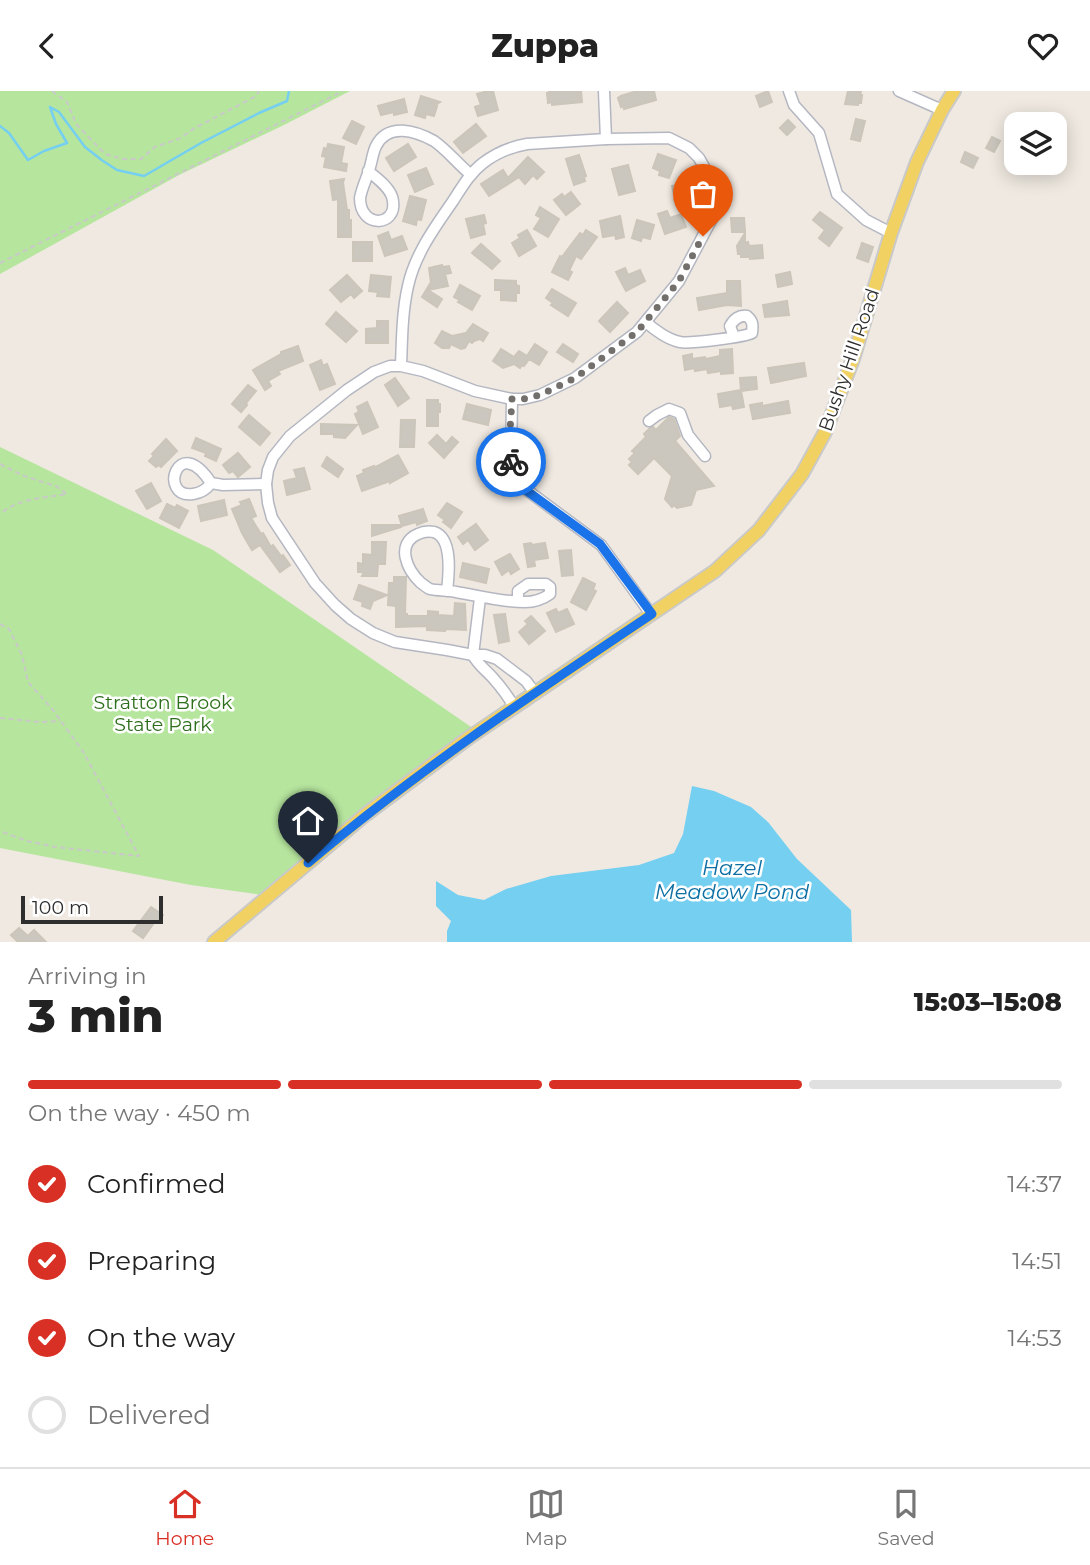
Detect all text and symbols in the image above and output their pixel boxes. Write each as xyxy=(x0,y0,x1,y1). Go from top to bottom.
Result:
text: Zuppa xyxy=(491,26,599,65)
icon: back xyxy=(28,27,66,65)
icon: heart xyxy=(1024,27,1062,65)
map controls xyxy=(1004,112,1067,175)
button: layers xyxy=(1004,112,1067,175)
pin xyxy=(673,164,733,236)
icon: bag xyxy=(684,175,722,213)
street label: Bushy Hill Road xyxy=(814,286,884,434)
courier xyxy=(476,427,546,497)
icon: bike xyxy=(492,443,530,481)
park label: Stratton Brook State Park xyxy=(94,691,233,736)
pin xyxy=(278,791,338,863)
icon: home xyxy=(289,802,327,840)
water label: Hazel Meadow Pond xyxy=(655,855,810,904)
scale bar xyxy=(21,893,163,925)
text: 100 m xyxy=(32,896,89,919)
text: Arriving in xyxy=(28,962,147,990)
text: 15:03–15:08 xyxy=(914,986,1062,1018)
text: 3 min xyxy=(28,987,164,1044)
text: On the way · 450 m xyxy=(28,1099,251,1127)
icon: check xyxy=(28,1165,66,1203)
text: Confirmed xyxy=(87,1168,226,1200)
text: 14:37 xyxy=(1007,1170,1062,1198)
icon: check xyxy=(28,1242,66,1280)
text: Preparing xyxy=(87,1245,216,1277)
text: 14:51 xyxy=(1012,1247,1062,1275)
icon: check xyxy=(28,1319,66,1357)
text: On the way xyxy=(87,1322,235,1354)
text: 14:53 xyxy=(1008,1324,1062,1352)
text: Delivered xyxy=(87,1399,211,1431)
tab: Home xyxy=(155,1485,214,1550)
tab: Map xyxy=(525,1485,567,1550)
tab: Saved xyxy=(878,1485,935,1550)

